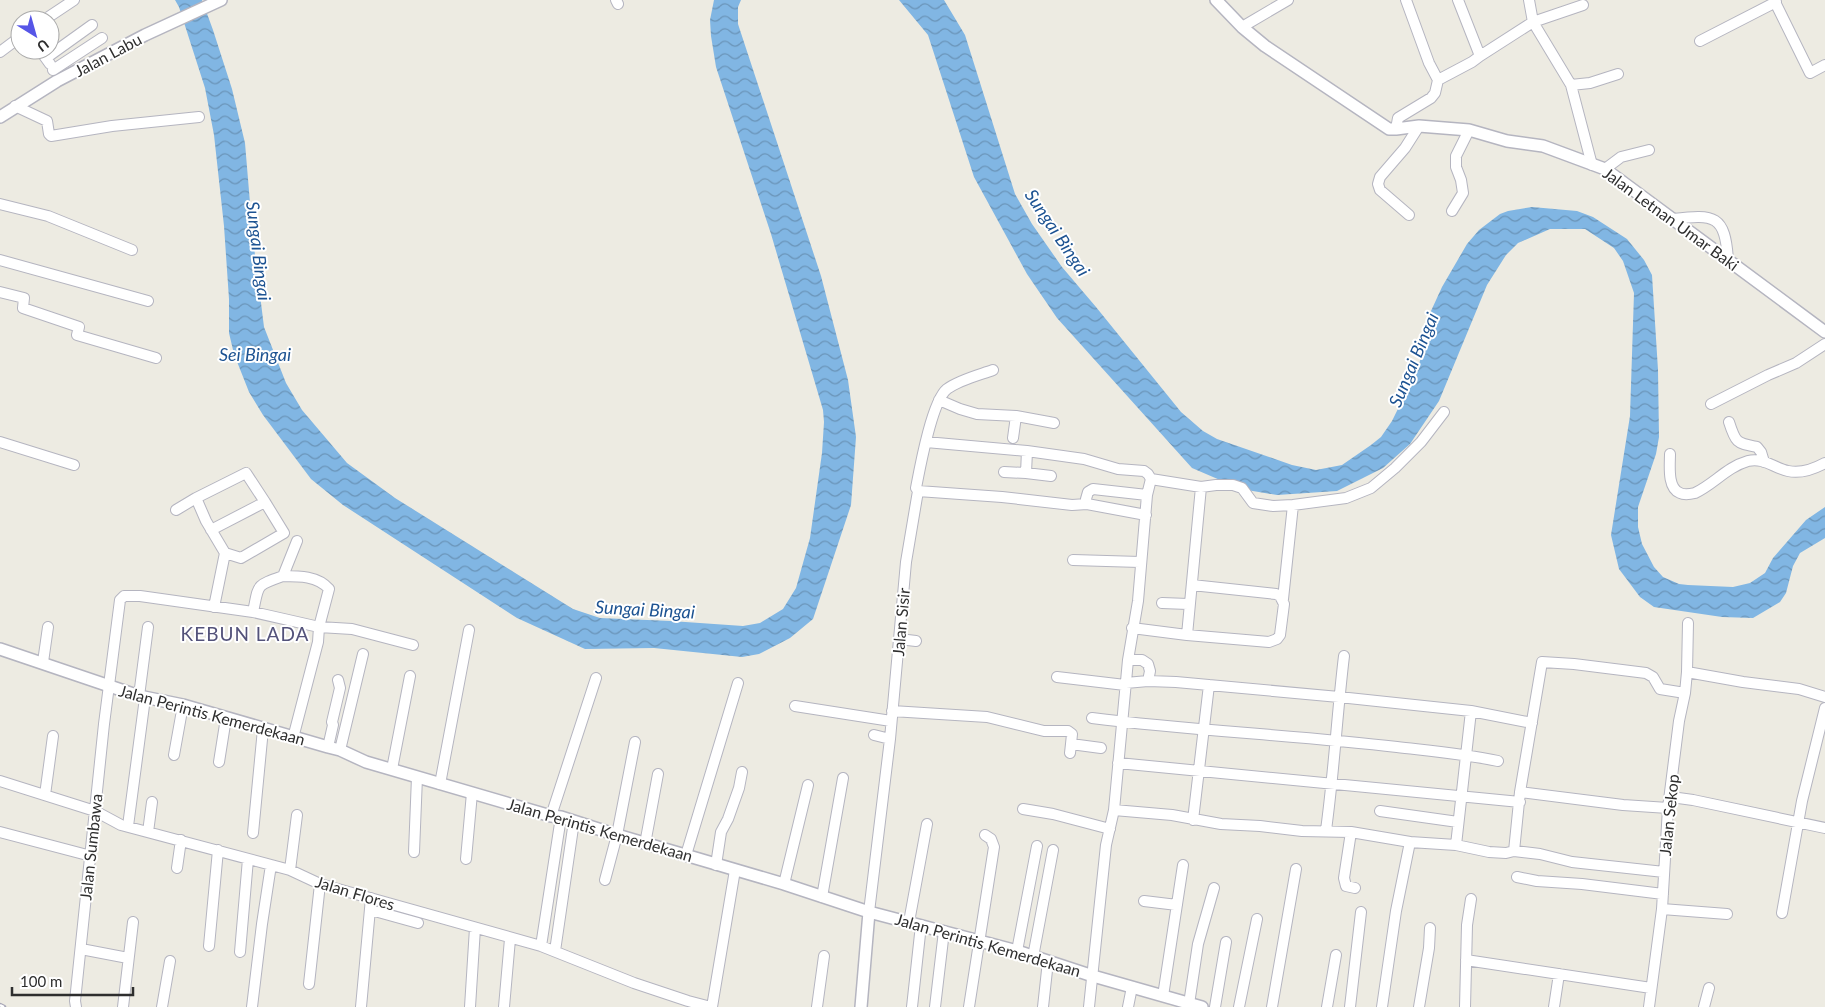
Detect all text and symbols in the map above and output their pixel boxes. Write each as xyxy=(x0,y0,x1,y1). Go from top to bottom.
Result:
north arrow xyxy=(10,10,60,60)
street label: Jalan Labu xyxy=(71,29,145,80)
text: U xyxy=(34,36,52,56)
street label: Jalan Letnan Umar Baki xyxy=(1600,163,1743,274)
water label: Sungai Bingai xyxy=(1021,185,1095,280)
water label: Sungai Bingai xyxy=(242,200,276,302)
water label: Sungai Bingai xyxy=(1383,309,1443,410)
water label: Sei Bingai xyxy=(219,343,291,365)
street label: Jalan Sisir xyxy=(888,587,913,657)
water label: Sungai Bingai xyxy=(594,595,696,623)
district label: KEBUN LADA xyxy=(181,622,309,645)
street label: Jalan Perintis Kemerdekaan xyxy=(117,680,307,749)
street label: Jalan Sekop xyxy=(1655,773,1682,857)
street label: Jalan Sumbawa xyxy=(75,793,106,901)
street label: Jalan Perintis Kemerdekaan xyxy=(505,794,695,865)
street label: Jalan Flores xyxy=(313,871,397,914)
street label: Jalan Perintis Kemerdekaan xyxy=(893,909,1083,980)
scale bar xyxy=(12,964,134,996)
text: 100 m xyxy=(20,972,62,990)

